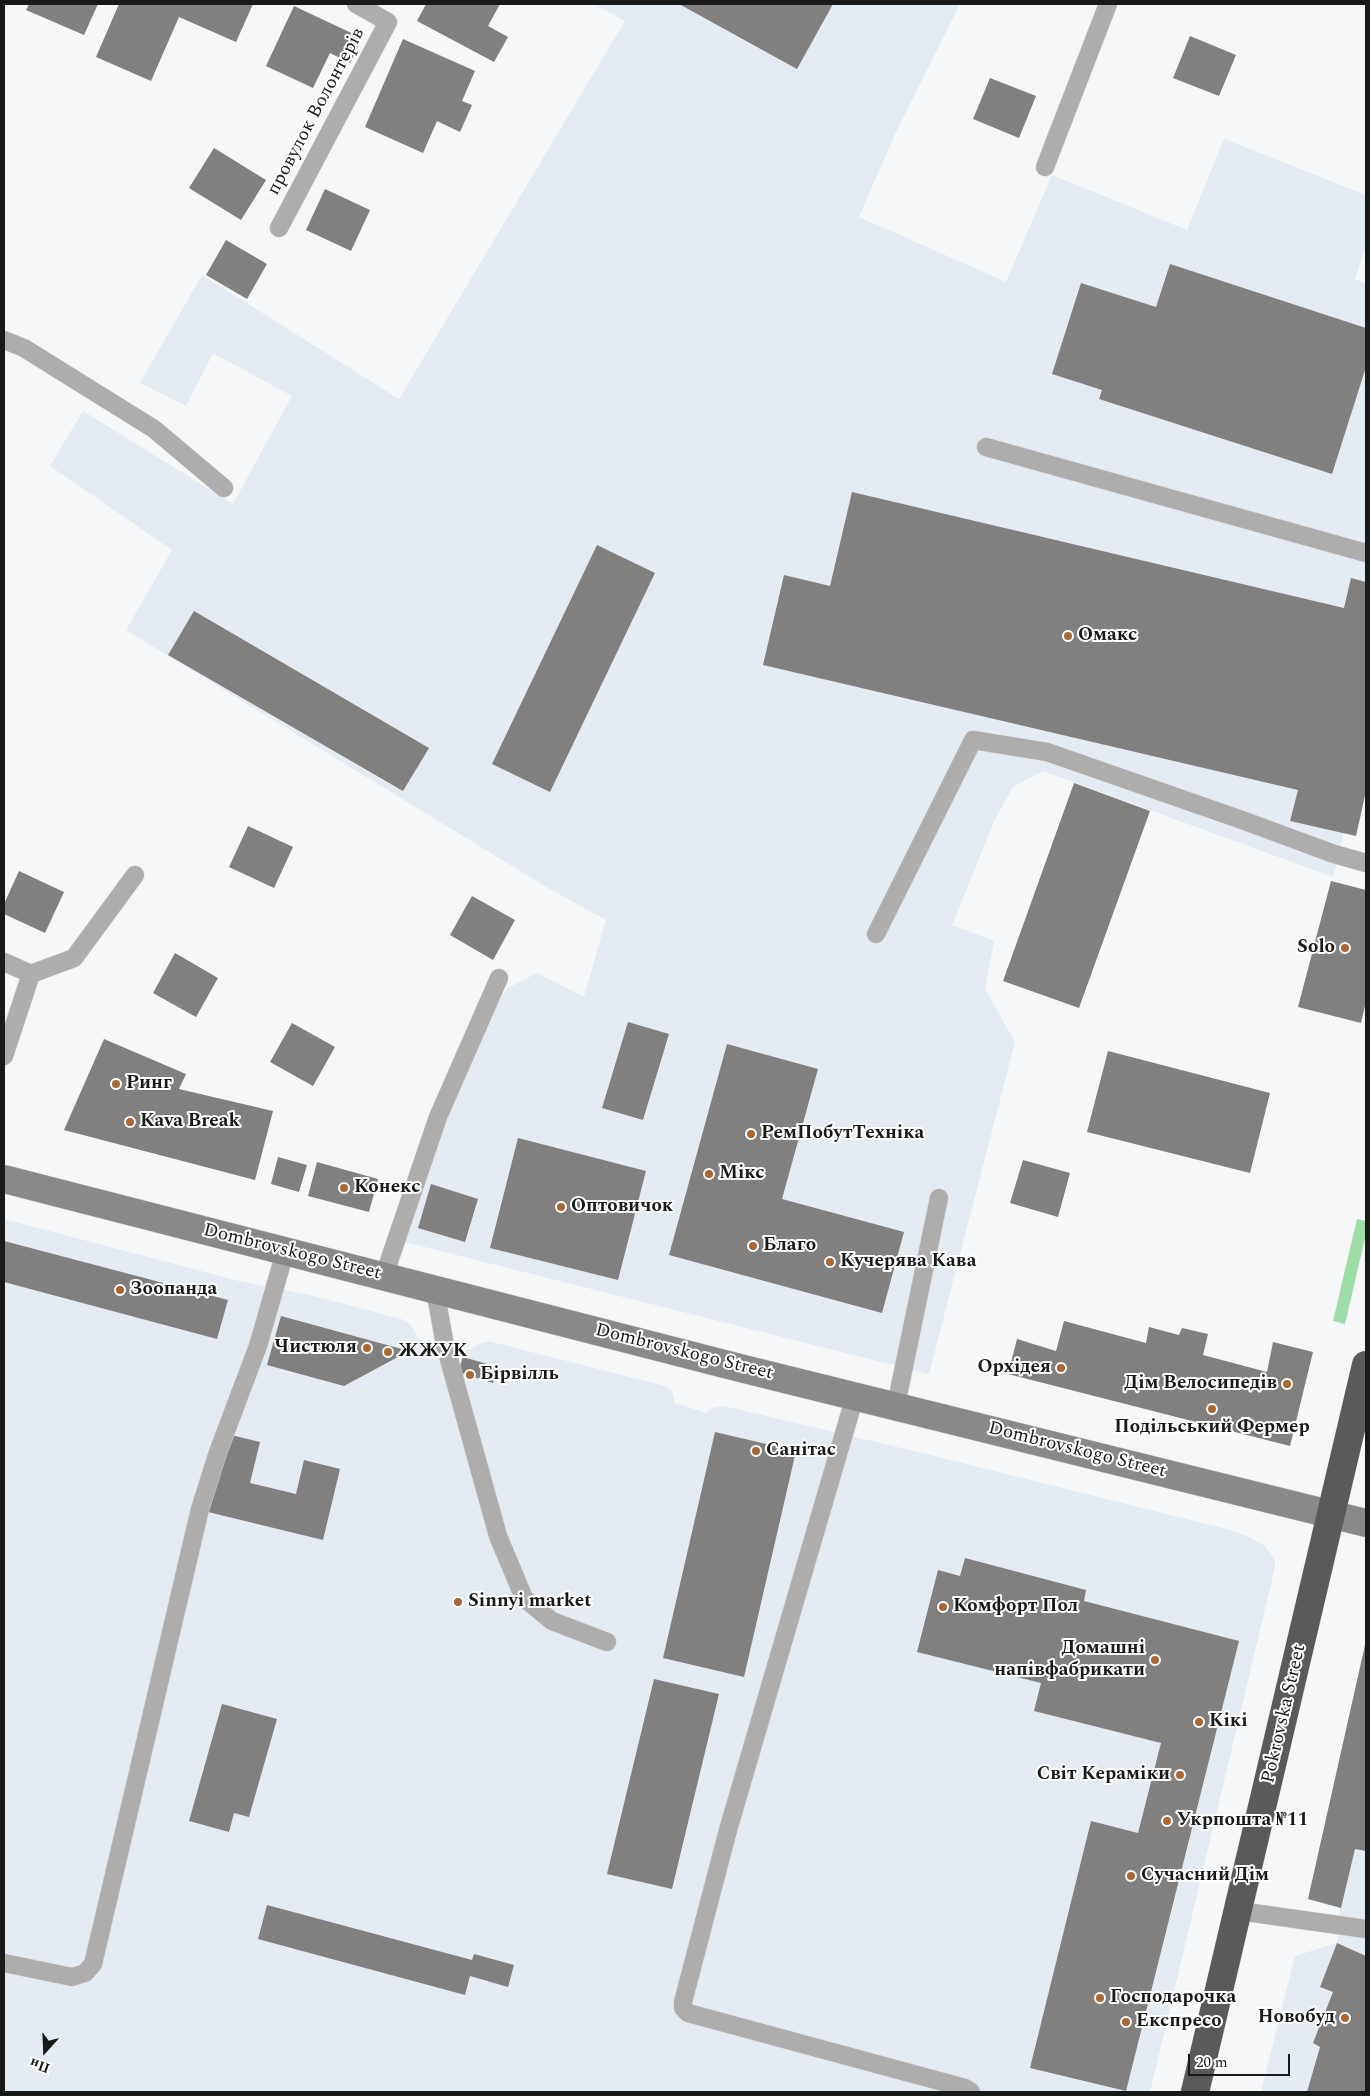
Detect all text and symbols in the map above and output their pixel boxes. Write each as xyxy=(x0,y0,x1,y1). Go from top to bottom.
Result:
street label: провулок Волонтерів xyxy=(263,24,371,200)
place label: Омакс xyxy=(1078,625,1137,647)
marker: Омакс xyxy=(1062,630,1074,642)
place label: Solo xyxy=(1297,937,1335,959)
marker: Solo xyxy=(1339,942,1351,954)
place label: Ринг xyxy=(126,1073,172,1095)
marker: Ринг xyxy=(110,1078,122,1090)
place label: Kava Break xyxy=(140,1111,240,1133)
marker: Kava Break xyxy=(124,1116,136,1128)
place label: РемПобутТехніка xyxy=(761,1123,924,1145)
marker: РемПобутТехніка xyxy=(745,1128,757,1140)
place label: Мікс xyxy=(719,1163,764,1185)
marker: Мікс xyxy=(703,1168,715,1180)
place label: Конекс xyxy=(354,1177,420,1199)
marker: Конекс xyxy=(338,1182,350,1194)
place label: Оптовичок xyxy=(571,1196,673,1218)
marker: Оптовичок xyxy=(555,1201,567,1213)
street label: Dombrovskogo Street xyxy=(201,1220,383,1286)
place label: Благо xyxy=(763,1235,816,1257)
marker: Благо xyxy=(747,1240,759,1252)
place label: Кучерява Кава xyxy=(840,1251,976,1273)
marker: Кучерява Кава xyxy=(824,1256,836,1268)
place label: Зоопанда xyxy=(130,1279,217,1301)
marker: Зоопанда xyxy=(114,1284,126,1296)
street label: Dombrovskogo Street xyxy=(593,1320,775,1386)
place label: Чистюля xyxy=(274,1337,357,1359)
place label: ЖЖУК xyxy=(398,1341,467,1363)
marker: Чистюля xyxy=(361,1342,373,1354)
marker: ЖЖУК xyxy=(382,1346,394,1358)
place label: Орхідея xyxy=(978,1357,1051,1379)
marker: Орхідея xyxy=(1055,1362,1067,1374)
place label: Бірвілль xyxy=(480,1364,559,1386)
marker: Бірвілль xyxy=(464,1369,476,1381)
place label: Дім Велосипедів xyxy=(1124,1373,1277,1395)
marker: Дім Велосипедів xyxy=(1281,1378,1293,1390)
marker: Подільський Фермер xyxy=(1206,1403,1218,1415)
place label: Подільський Фермер xyxy=(1114,1417,1310,1439)
street label: Dombrovskogo Street xyxy=(986,1418,1168,1484)
place label: Санітас xyxy=(766,1440,836,1462)
marker: Санітас xyxy=(750,1445,762,1457)
place label: Sinnyi market xyxy=(468,1591,592,1613)
marker: Sinnyi market xyxy=(452,1596,464,1608)
place label: Комфорт Пол xyxy=(953,1596,1078,1618)
marker: Комфорт Пол xyxy=(937,1601,949,1613)
place label: Домашні напівфабрикати xyxy=(994,1638,1145,1682)
street label: Pokrovska Street xyxy=(1258,1642,1312,1786)
marker: Домашні напівфабрикати xyxy=(1149,1654,1161,1666)
place label: Кікі xyxy=(1209,1711,1247,1733)
marker: Кікі xyxy=(1193,1716,1205,1728)
place label: Світ Кераміки xyxy=(1037,1764,1170,1786)
marker: Світ Кераміки xyxy=(1174,1769,1186,1781)
place label: Укрпошта №11 xyxy=(1177,1810,1308,1832)
marker: Укрпошта №11 xyxy=(1161,1815,1173,1827)
place label: Сучасний Дім xyxy=(1141,1865,1269,1887)
marker: Сучасний Дім xyxy=(1125,1870,1137,1882)
place label: Господарочка xyxy=(1110,1987,1236,2009)
marker: Господарочка xyxy=(1094,1992,1106,2004)
place label: Новобуд xyxy=(1258,2007,1335,2029)
place label: Експресо xyxy=(1136,2011,1222,2033)
marker: Новобуд xyxy=(1339,2012,1351,2024)
marker: Експресо xyxy=(1120,2016,1132,2028)
north arrow xyxy=(20,2026,70,2076)
scale bar xyxy=(1190,2044,1292,2076)
text: 20 m xyxy=(1196,2051,1228,2074)
text: Пн xyxy=(27,2052,53,2079)

